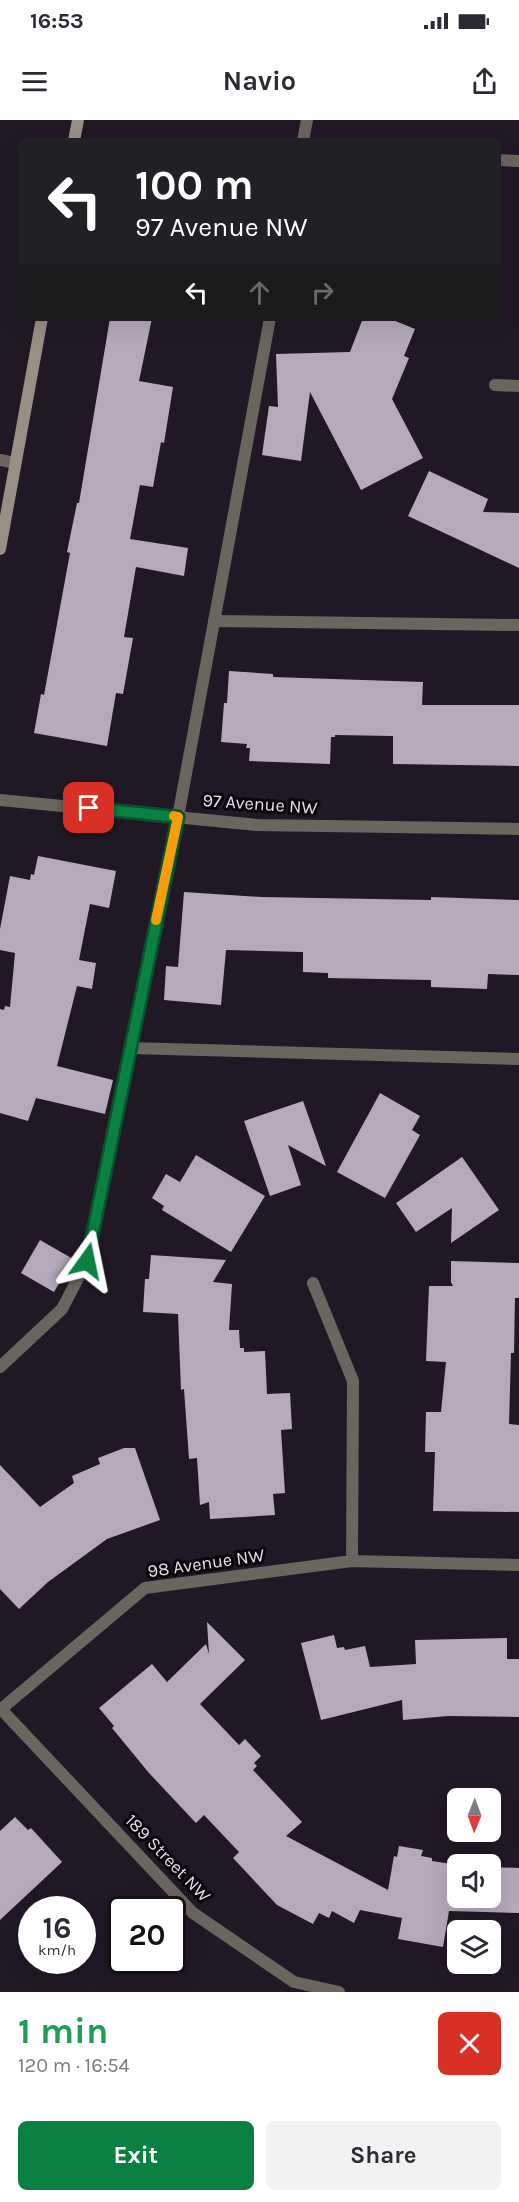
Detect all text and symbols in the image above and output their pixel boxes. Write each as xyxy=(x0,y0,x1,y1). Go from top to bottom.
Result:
text: 16:53 xyxy=(30,8,84,34)
icon: menu xyxy=(18,65,51,98)
text: Navio xyxy=(223,65,296,97)
icon: share xyxy=(468,65,501,98)
text: 100 m xyxy=(135,160,254,210)
icon: left xyxy=(36,162,114,240)
text: 97 Avenue NW xyxy=(135,211,308,243)
icon: left xyxy=(180,276,213,309)
icon: ahead xyxy=(243,276,276,309)
icon: right xyxy=(306,276,339,309)
pin xyxy=(63,782,114,833)
street label: 97 Avenue NW xyxy=(202,789,318,819)
icon: arrive xyxy=(72,791,105,824)
position arrow xyxy=(55,1229,119,1293)
street label: 98 Avenue NW xyxy=(146,1544,266,1582)
north arrow xyxy=(447,1788,501,1842)
map controls xyxy=(447,1788,501,1974)
street label: 189 Street NW xyxy=(121,1809,215,1907)
button: sound xyxy=(447,1854,501,1908)
speed limit sign: 20 xyxy=(108,1896,186,1974)
text: 16 xyxy=(43,1910,71,1946)
button: layers xyxy=(447,1920,501,1974)
text: km/h xyxy=(38,1941,76,1959)
text: 1 min xyxy=(18,2010,108,2052)
button: close xyxy=(438,2012,501,2075)
text: 120 m · 16:54 xyxy=(18,2054,130,2077)
button: Exit xyxy=(18,2121,254,2190)
button: Share xyxy=(266,2121,501,2190)

